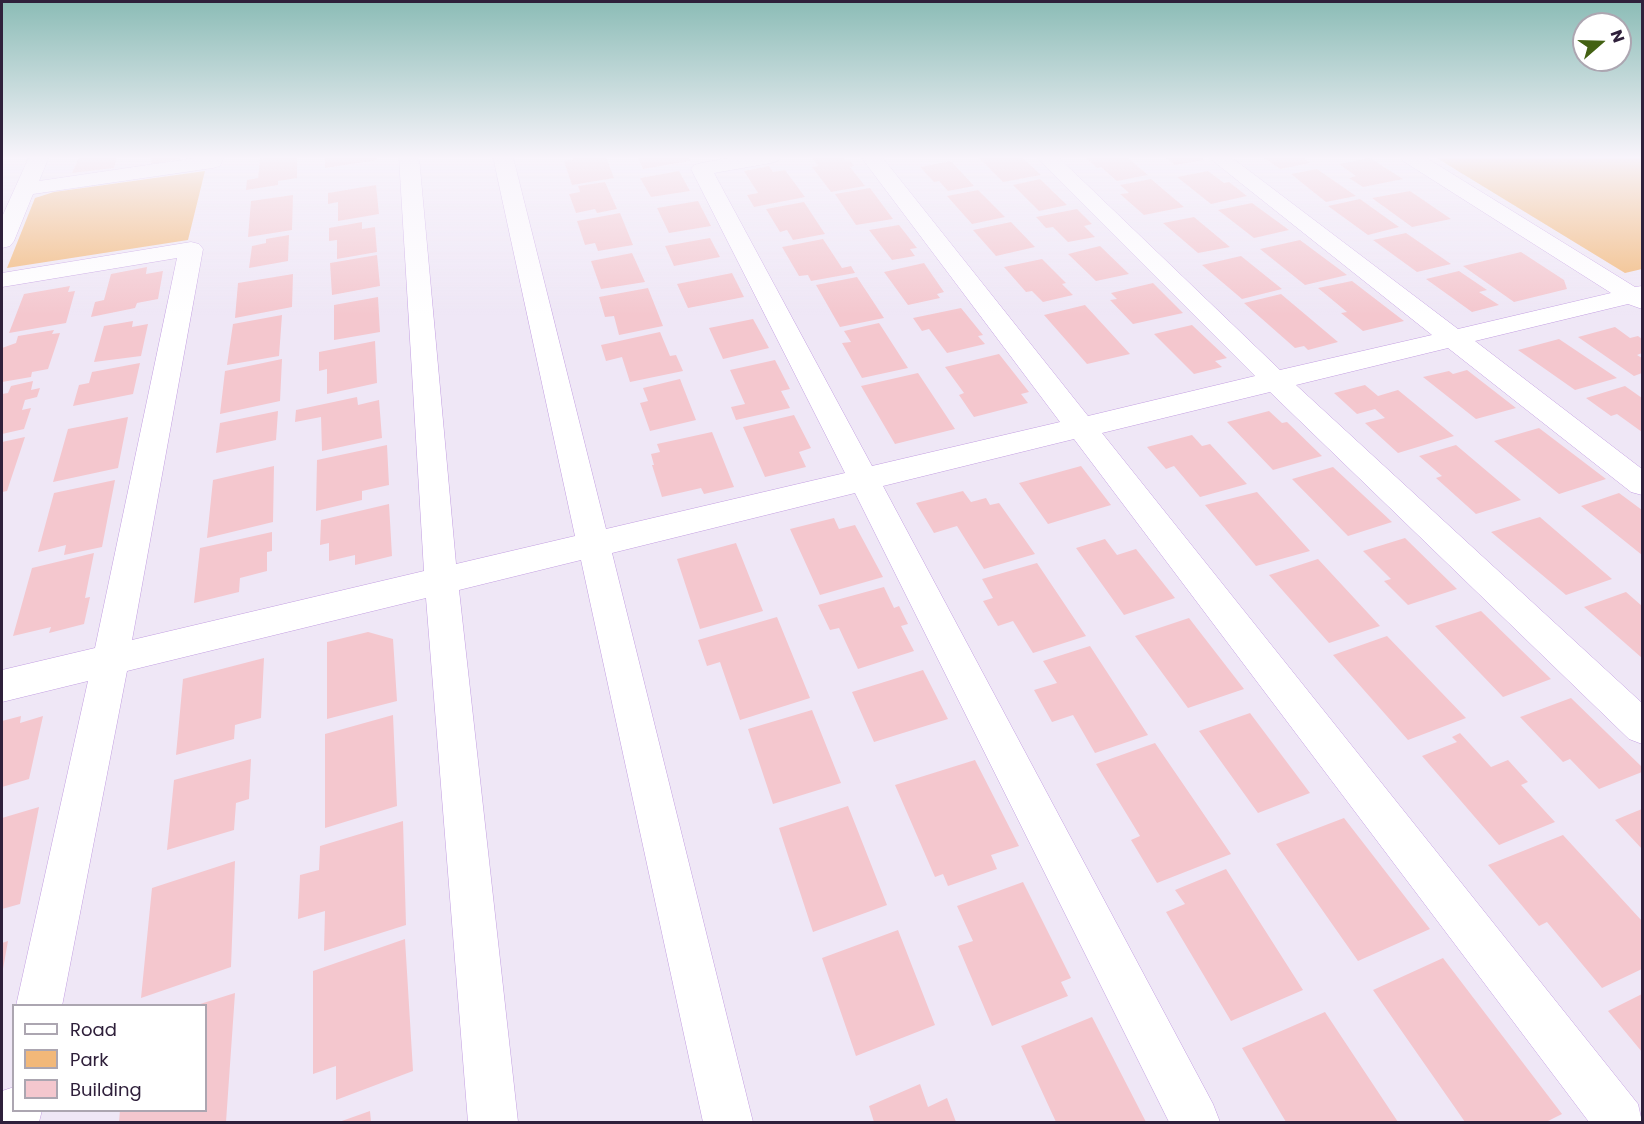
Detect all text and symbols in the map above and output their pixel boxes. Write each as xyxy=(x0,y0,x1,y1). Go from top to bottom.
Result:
north arrow xyxy=(1572,12,1632,72)
text: N xyxy=(1605,27,1630,46)
legend xyxy=(12,1004,207,1112)
text: Road xyxy=(70,1017,117,1042)
text: Park xyxy=(70,1047,109,1072)
text: Building xyxy=(70,1077,142,1102)

